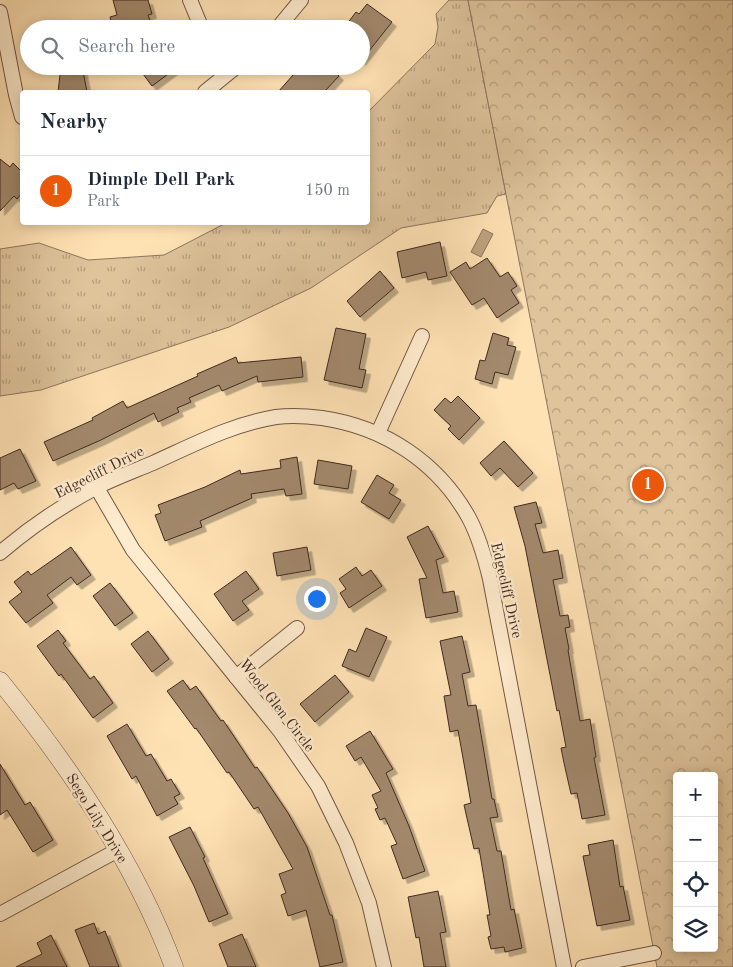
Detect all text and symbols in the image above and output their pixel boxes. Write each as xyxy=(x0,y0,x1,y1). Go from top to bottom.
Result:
search box xyxy=(20,20,370,75)
icon: search xyxy=(38,34,66,62)
text: Search here xyxy=(78,38,175,57)
text: Nearby xyxy=(40,112,108,133)
text: Dimple Dell Park xyxy=(87,171,235,190)
text: 1 xyxy=(51,183,61,199)
text: 150 m xyxy=(305,183,350,199)
text: Park xyxy=(87,194,120,210)
street label: Edgecliff Drive xyxy=(53,444,147,502)
pin: 1 xyxy=(632,466,664,504)
street label: Edgecliff Drive xyxy=(487,541,524,640)
your location xyxy=(304,586,330,612)
street label: Wood Glen Circle xyxy=(235,657,317,755)
street label: Sego Lily Drive xyxy=(62,771,129,866)
map controls xyxy=(673,772,718,952)
button: + xyxy=(673,772,718,817)
button: − xyxy=(673,817,718,862)
button: locate xyxy=(673,862,718,907)
button: layers xyxy=(673,907,718,952)

